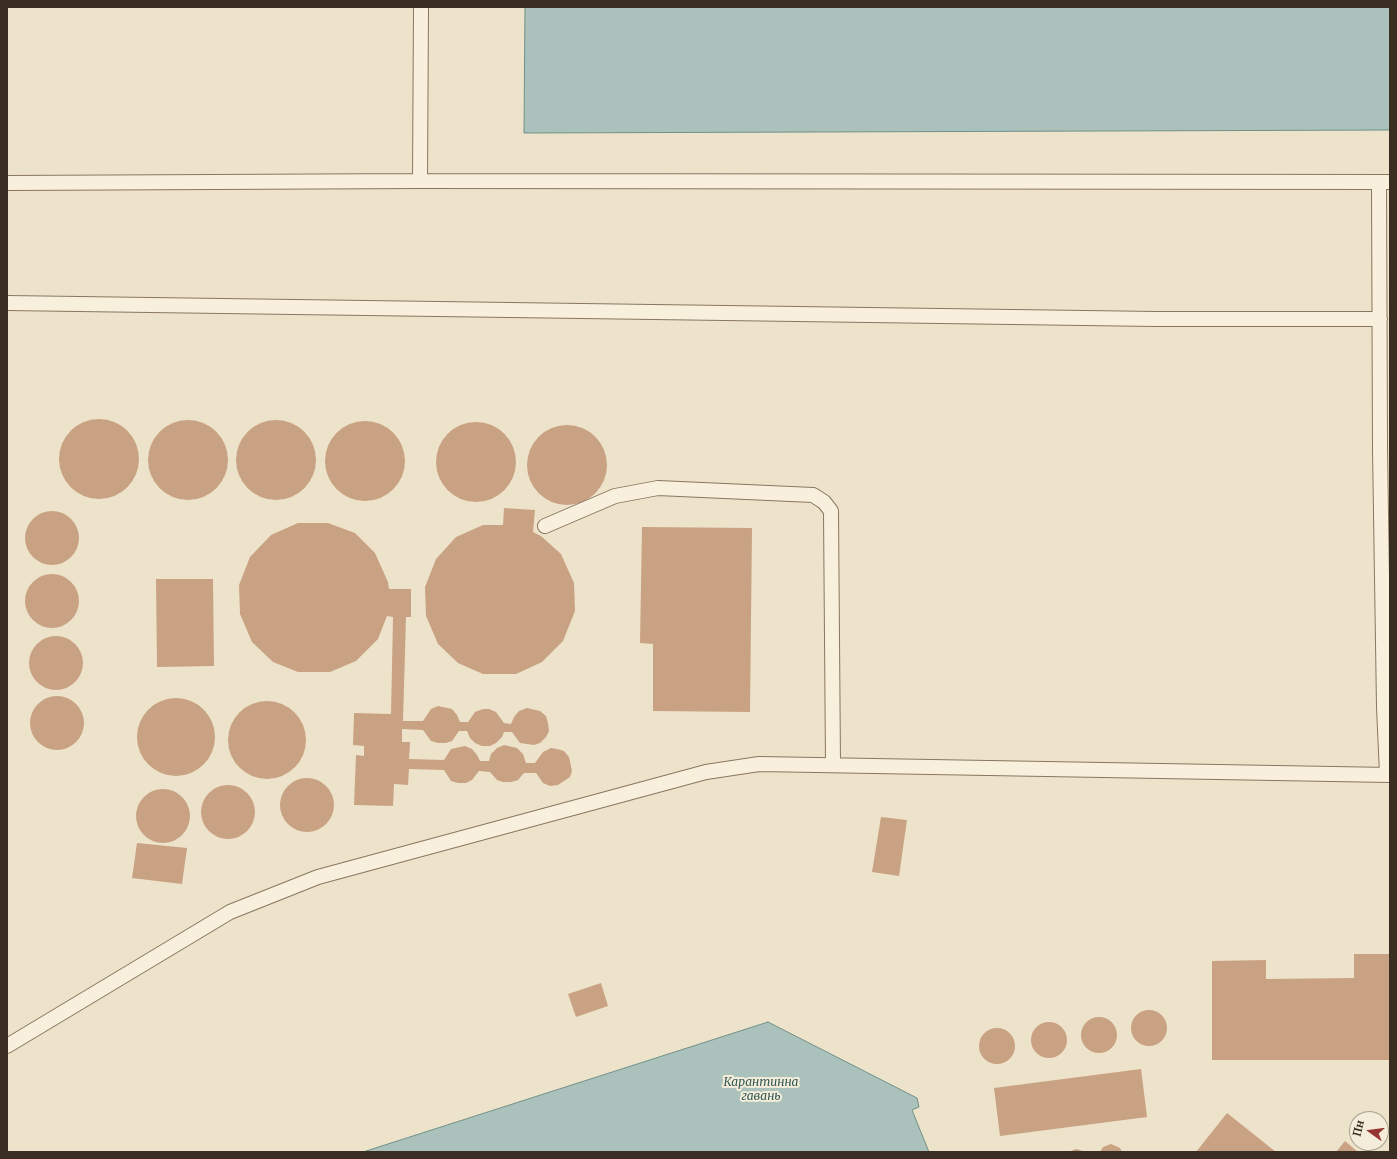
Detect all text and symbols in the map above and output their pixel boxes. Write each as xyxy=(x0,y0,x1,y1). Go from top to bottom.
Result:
water label: Карантинна гавань xyxy=(724,1076,798,1104)
north arrow xyxy=(1349,1111,1389,1151)
text: Пн xyxy=(1350,1119,1367,1138)

